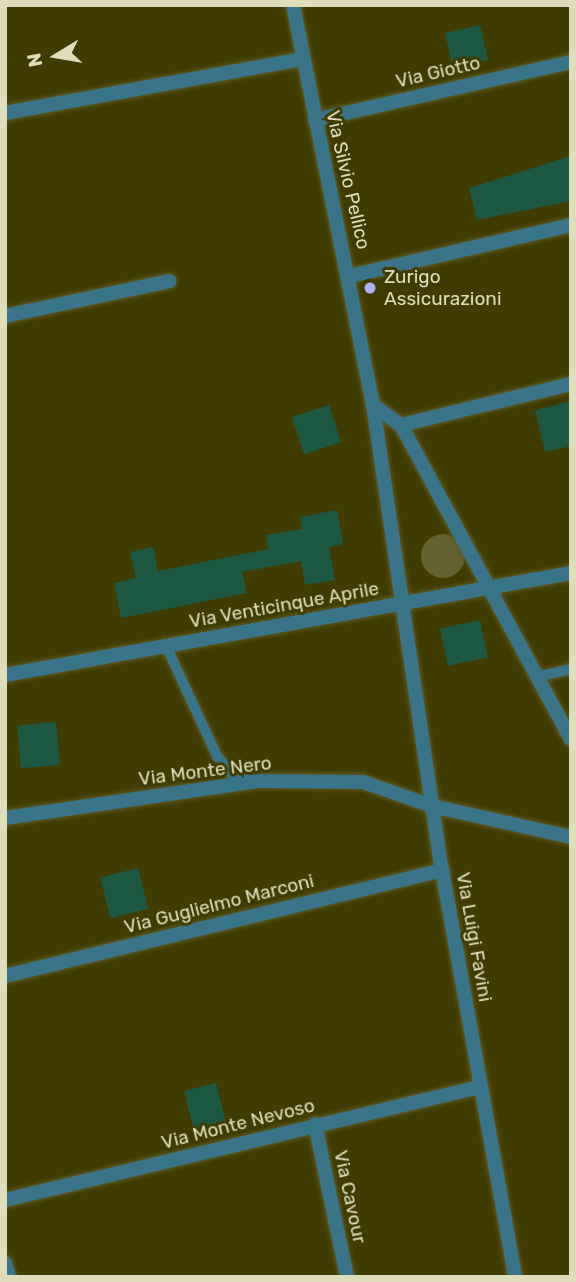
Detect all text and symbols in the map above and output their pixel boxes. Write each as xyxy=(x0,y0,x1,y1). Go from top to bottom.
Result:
north arrow xyxy=(21,21,91,91)
text: N xyxy=(22,51,47,69)
street label: Via Giotto xyxy=(393,51,483,93)
street label: Via Silvio Pellico xyxy=(321,108,375,252)
place label: Zurigo Assicurazioni xyxy=(384,266,501,310)
marker: Zurigo Assicurazioni xyxy=(362,280,378,296)
street label: Via Venticinque Aprile xyxy=(187,577,381,633)
street label: Via Monte Nero xyxy=(137,752,273,790)
street label: Via Guglielmo Marconi xyxy=(122,869,316,939)
street label: Via Luigi Favini xyxy=(451,870,497,1004)
street label: Via Monte Nevoso xyxy=(159,1094,317,1154)
street label: Via Cavour xyxy=(329,1148,371,1246)

